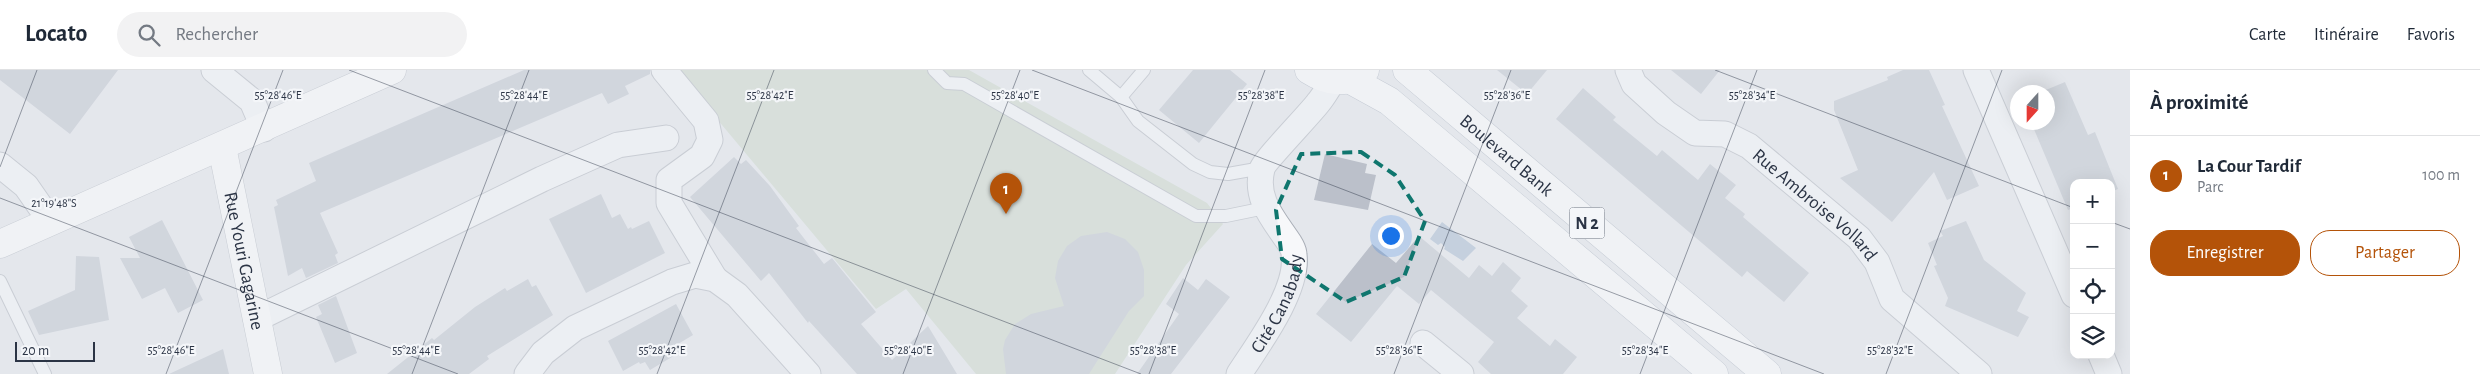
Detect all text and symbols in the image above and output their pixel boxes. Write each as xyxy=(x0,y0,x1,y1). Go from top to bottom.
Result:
search box xyxy=(117,12,467,57)
icon: search xyxy=(135,21,163,49)
text: Locato xyxy=(25,22,87,46)
text: Rechercher xyxy=(175,25,258,44)
text: Carte xyxy=(2249,26,2286,44)
text: Itinéraire xyxy=(2314,26,2379,44)
text: Favoris xyxy=(2407,26,2455,44)
north arrow xyxy=(2010,85,2055,130)
text: 55°28'46"E xyxy=(254,89,302,101)
text: 55°28'44"E xyxy=(500,89,548,101)
text: 55°28'42"E xyxy=(746,89,794,101)
text: 55°28'40"E xyxy=(991,89,1039,101)
text: 55°28'38"E xyxy=(1238,89,1284,101)
text: 55°28'36"E xyxy=(1484,89,1530,101)
text: 55°28'34"E xyxy=(1729,89,1775,101)
text: À proximité xyxy=(2150,92,2248,113)
street label: Boulevard Bank xyxy=(1456,111,1557,200)
street label: Rue Ambroise Vollard xyxy=(1749,145,1880,265)
text: La Cour Tardif xyxy=(2197,157,2301,176)
text: 1 xyxy=(2163,167,2169,183)
text: 100 m xyxy=(2422,167,2460,183)
pin: 1 xyxy=(990,173,1022,214)
map controls xyxy=(2070,179,2115,359)
button: + xyxy=(2070,179,2115,224)
text: Parc xyxy=(2197,179,2223,195)
street label: Rue Youri Gagarine xyxy=(220,190,267,332)
text: 21°19'48"S xyxy=(31,197,77,209)
road number: N 2 xyxy=(1570,208,1604,238)
your location xyxy=(1378,223,1404,249)
button: − xyxy=(2070,224,2115,269)
button: Enregistrer xyxy=(2150,230,2300,276)
button: Partager xyxy=(2310,230,2460,276)
street label: Cité Canabady xyxy=(1248,254,1306,357)
button: locate xyxy=(2070,269,2115,314)
button: layers xyxy=(2070,314,2115,359)
scale bar xyxy=(15,339,95,362)
text: 20 m xyxy=(22,344,49,358)
text: 55°28'46"E xyxy=(147,344,195,356)
text: 55°28'44"E xyxy=(392,344,440,356)
text: 55°28'42"E xyxy=(638,344,686,356)
text: 55°28'40"E xyxy=(884,344,932,356)
text: 55°28'38"E xyxy=(1130,344,1176,356)
text: 55°28'36"E xyxy=(1376,344,1422,356)
text: 55°28'34"E xyxy=(1622,344,1668,356)
text: 55°28'32"E xyxy=(1867,344,1913,356)

